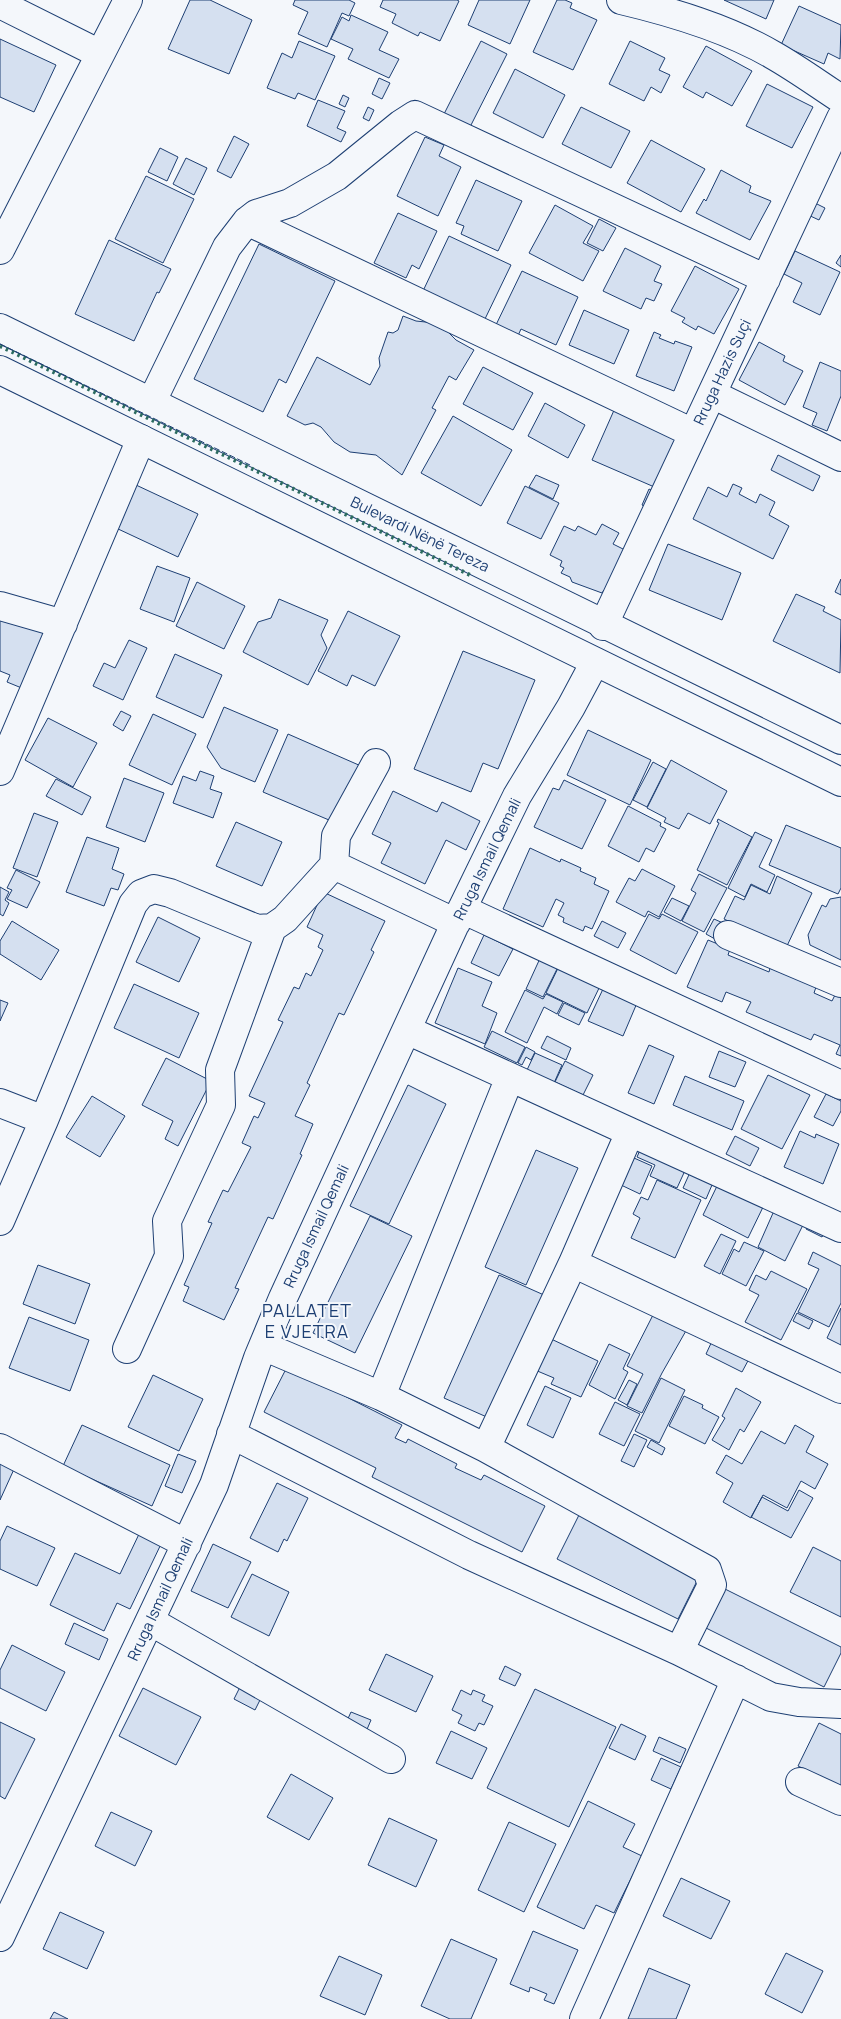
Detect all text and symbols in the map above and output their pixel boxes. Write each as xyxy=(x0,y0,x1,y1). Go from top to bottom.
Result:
street label: Rruga Hazis Suçi xyxy=(688,316,756,428)
street label: Bulevardi Nënë Tereza xyxy=(347,491,493,577)
street label: Rruga Ismail Qemali xyxy=(448,794,526,924)
street label: Rruga Ismail Qemali xyxy=(278,1161,354,1291)
district label: PALLATET E VJETRA xyxy=(262,1298,352,1343)
street label: Rruga Ismail Qemali xyxy=(122,1534,198,1664)

